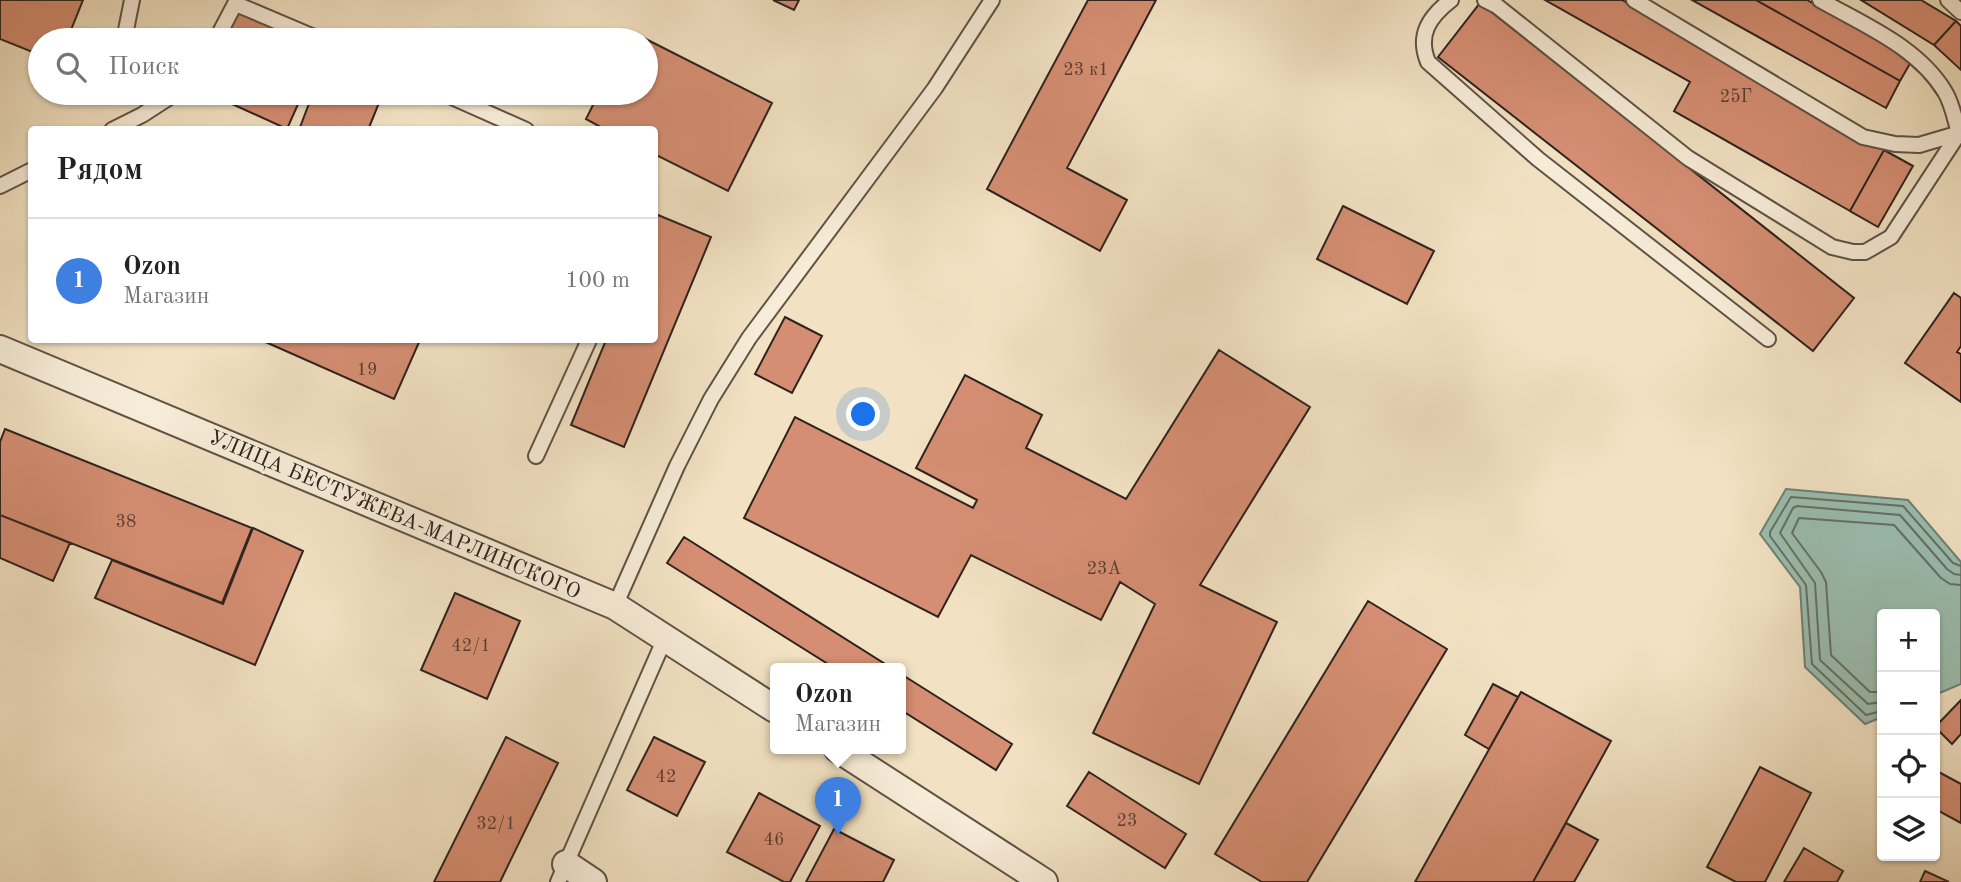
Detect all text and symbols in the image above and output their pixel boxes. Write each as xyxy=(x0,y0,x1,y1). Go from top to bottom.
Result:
search box xyxy=(28,28,658,105)
icon: search xyxy=(52,48,90,86)
text: Поиск xyxy=(108,54,180,80)
house number: 23 к1 xyxy=(1063,61,1109,79)
house number: 25Г xyxy=(1720,88,1752,106)
text: Рядом xyxy=(56,156,143,186)
text: Ozon xyxy=(123,254,181,280)
text: 1 xyxy=(72,269,86,292)
text: 100 m xyxy=(565,269,630,292)
text: Магазин xyxy=(123,285,209,308)
house number: 19 xyxy=(357,361,377,379)
your location xyxy=(846,397,880,431)
street label: УЛИЦА БЕСТУЖЕВА-МАРЛИНСКОГО xyxy=(206,427,583,603)
house number: 38 xyxy=(116,513,136,531)
house number: 23А xyxy=(1087,560,1122,578)
map controls xyxy=(1877,609,1940,861)
button: + xyxy=(1877,609,1940,672)
house number: 42/1 xyxy=(451,637,491,655)
popup xyxy=(770,663,906,754)
button: − xyxy=(1877,672,1940,735)
text: Ozon xyxy=(795,682,853,708)
text: Магазин xyxy=(795,713,881,736)
button: locate xyxy=(1877,735,1940,798)
house number: 42 xyxy=(656,768,676,786)
pin: 1 xyxy=(815,777,861,835)
button: layers xyxy=(1877,798,1940,861)
house number: 23 xyxy=(1117,812,1137,830)
house number: 32/1 xyxy=(476,815,516,833)
house number: 46 xyxy=(764,831,784,849)

